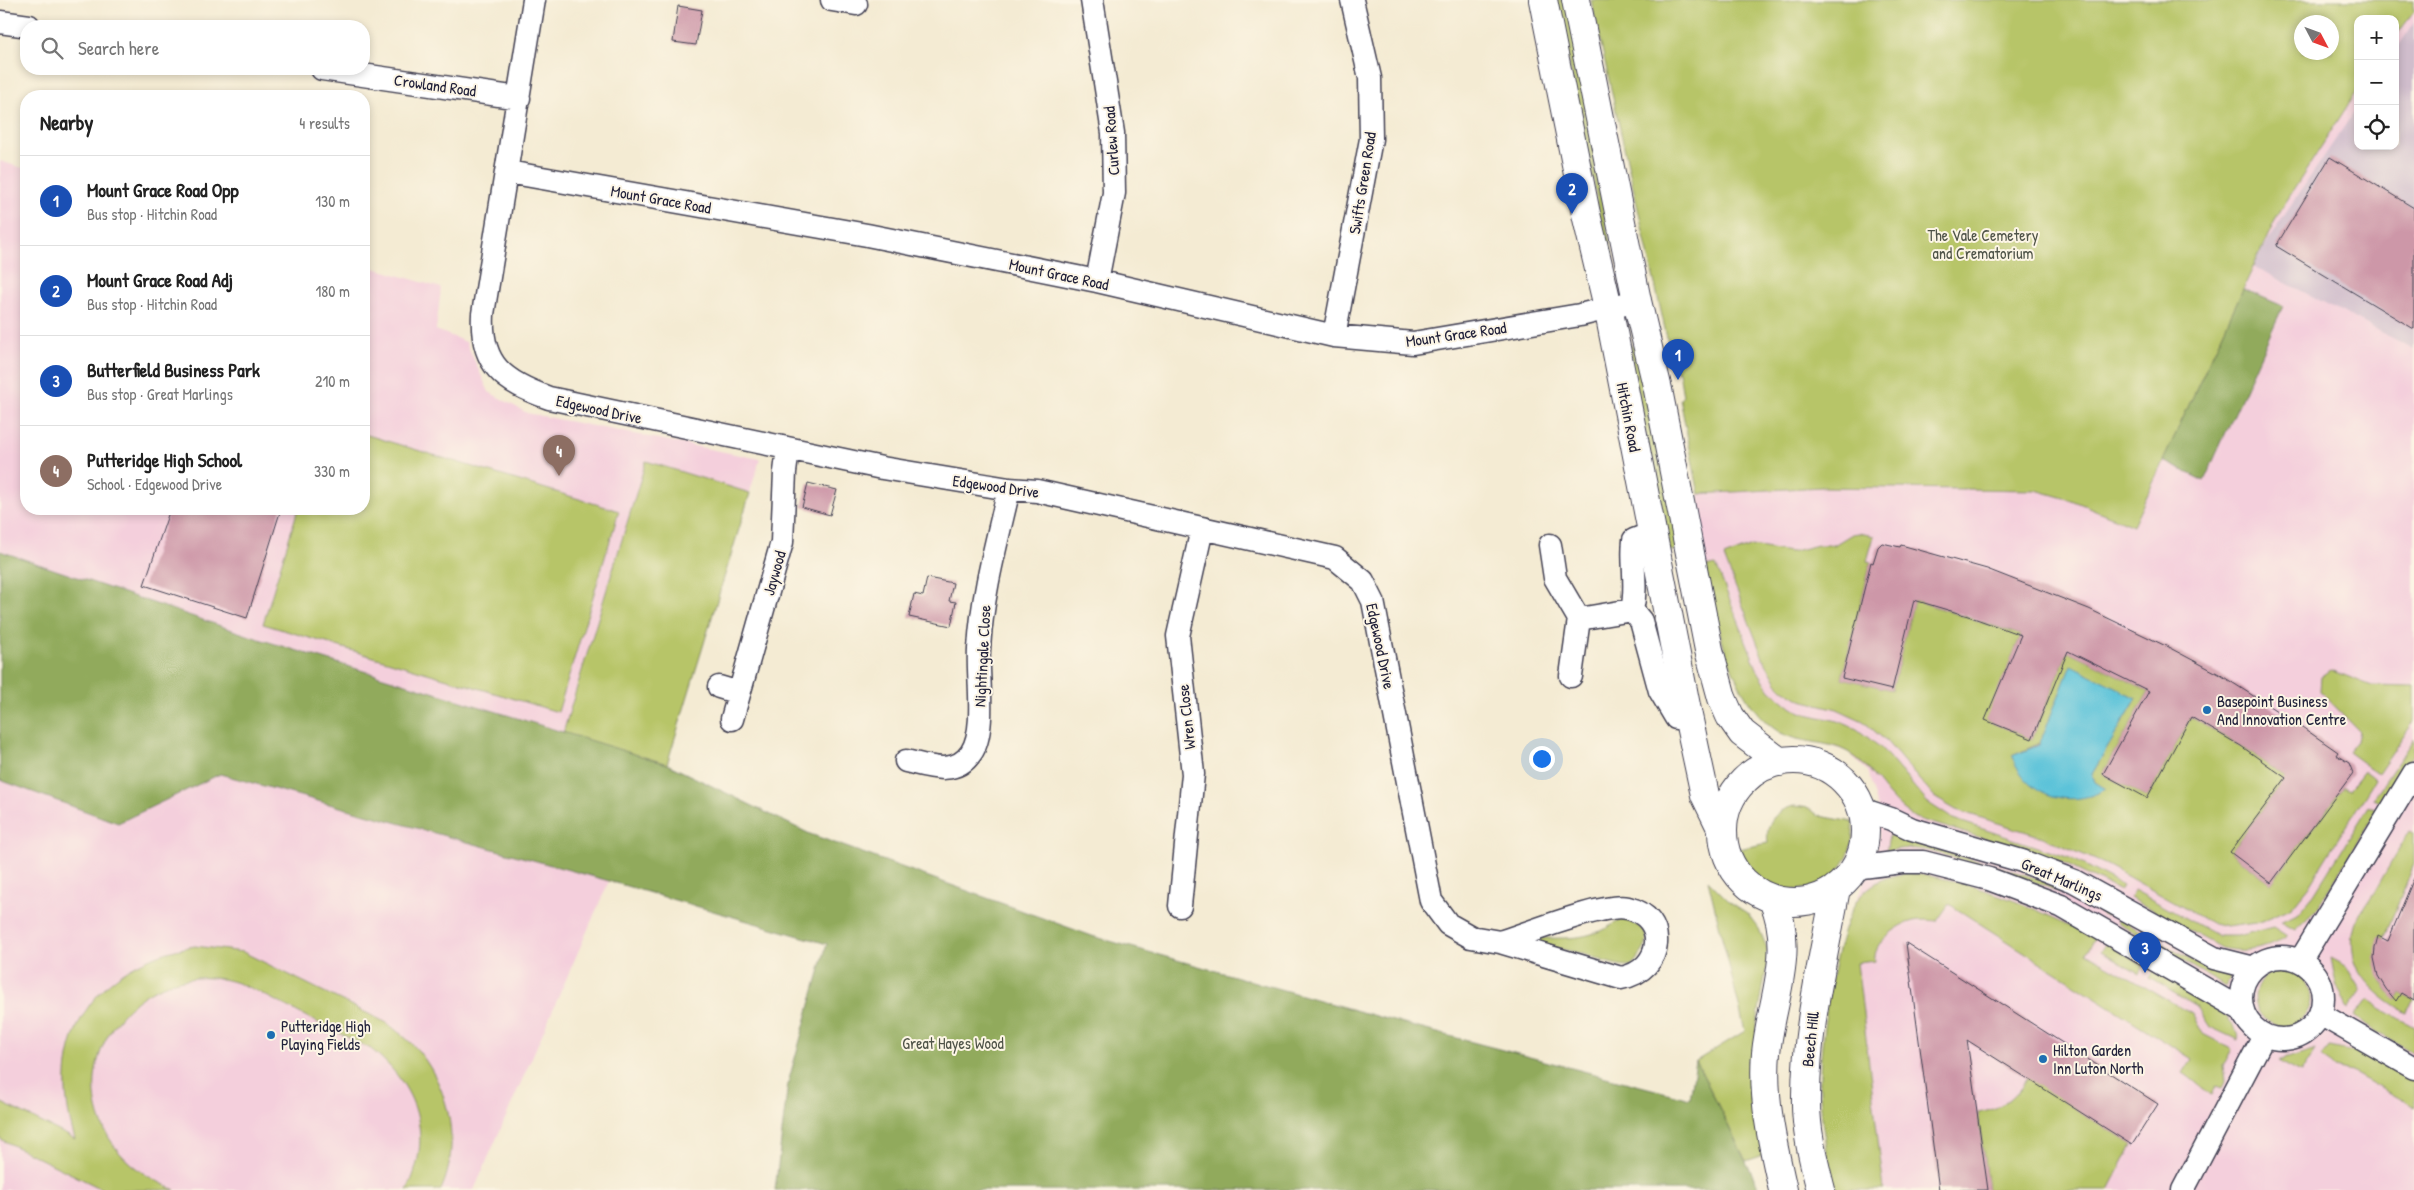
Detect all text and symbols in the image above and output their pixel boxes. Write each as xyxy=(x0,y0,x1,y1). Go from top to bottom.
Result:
north arrow xyxy=(2294,15,2339,60)
map controls xyxy=(2354,15,2399,150)
button: + xyxy=(2354,15,2399,60)
search box xyxy=(20,20,370,75)
icon: search xyxy=(38,34,66,62)
text: Search here xyxy=(78,35,159,61)
button: − xyxy=(2354,60,2399,105)
street label: Crowland Road xyxy=(393,68,477,102)
button: locate xyxy=(2354,105,2399,150)
street label: Curlew Road xyxy=(1098,106,1124,176)
text: Nearby xyxy=(40,108,93,137)
text: 4 results xyxy=(299,112,350,134)
street label: Swifts Green Road xyxy=(1343,130,1381,236)
pin: 2 xyxy=(1556,173,1588,214)
text: Mount Grace Road Opp xyxy=(87,177,239,203)
street label: Mount Grace Road xyxy=(609,179,713,219)
text: 1 xyxy=(53,190,59,212)
text: 130 m xyxy=(315,190,350,212)
text: Bus stop · Hitchin Road xyxy=(87,203,217,225)
park label: The Vale Cemetery and Crematorium xyxy=(1927,224,2039,264)
street label: Mount Grace Road xyxy=(1007,253,1111,295)
text: Mount Grace Road Adj xyxy=(87,267,233,293)
text: 2 xyxy=(52,280,60,302)
text: 180 m xyxy=(316,280,350,302)
text: Bus stop · Hitchin Road xyxy=(87,293,217,315)
street label: Mount Grace Road xyxy=(1404,316,1508,352)
pin: 1 xyxy=(1662,339,1694,380)
text: Butterfield Business Park xyxy=(87,357,260,383)
text: 3 xyxy=(52,370,60,392)
text: 210 m xyxy=(315,370,350,392)
street label: Hitchin Road xyxy=(1612,380,1646,454)
text: Bus stop · Great Marlings xyxy=(87,383,233,405)
street label: Edgewood Drive xyxy=(554,389,645,429)
pin: 4 xyxy=(543,435,575,476)
text: Putteridge High School xyxy=(87,447,242,473)
text: 4 xyxy=(53,460,59,482)
text: 330 m xyxy=(314,460,350,482)
street label: Edgewood Drive xyxy=(951,469,1041,503)
text: School · Edgewood Drive xyxy=(87,473,222,495)
street label: Jaywood xyxy=(757,548,791,598)
street label: Edgewood Drive xyxy=(1361,601,1401,692)
street label: Nightingale Close xyxy=(968,604,996,707)
street label: Wren Close xyxy=(1172,683,1200,751)
place label: Basepoint Business And Innovation Centre xyxy=(2217,690,2347,730)
marker: Basepoint Business And Innovation Centre xyxy=(2201,704,2213,716)
your location xyxy=(1529,746,1555,772)
street label: Great Marlings xyxy=(2018,852,2106,906)
pin: 3 xyxy=(2129,932,2161,973)
street label: Beech Hill xyxy=(1796,1010,1824,1068)
place label: Putteridge High Playing Fields xyxy=(281,1015,371,1055)
marker: Putteridge High Playing Fields xyxy=(265,1029,277,1041)
park label: Great Hayes Wood xyxy=(902,1032,1004,1054)
place label: Hilton Garden Inn Luton North xyxy=(2053,1039,2144,1079)
marker: Hilton Garden Inn Luton North xyxy=(2037,1053,2049,1065)

